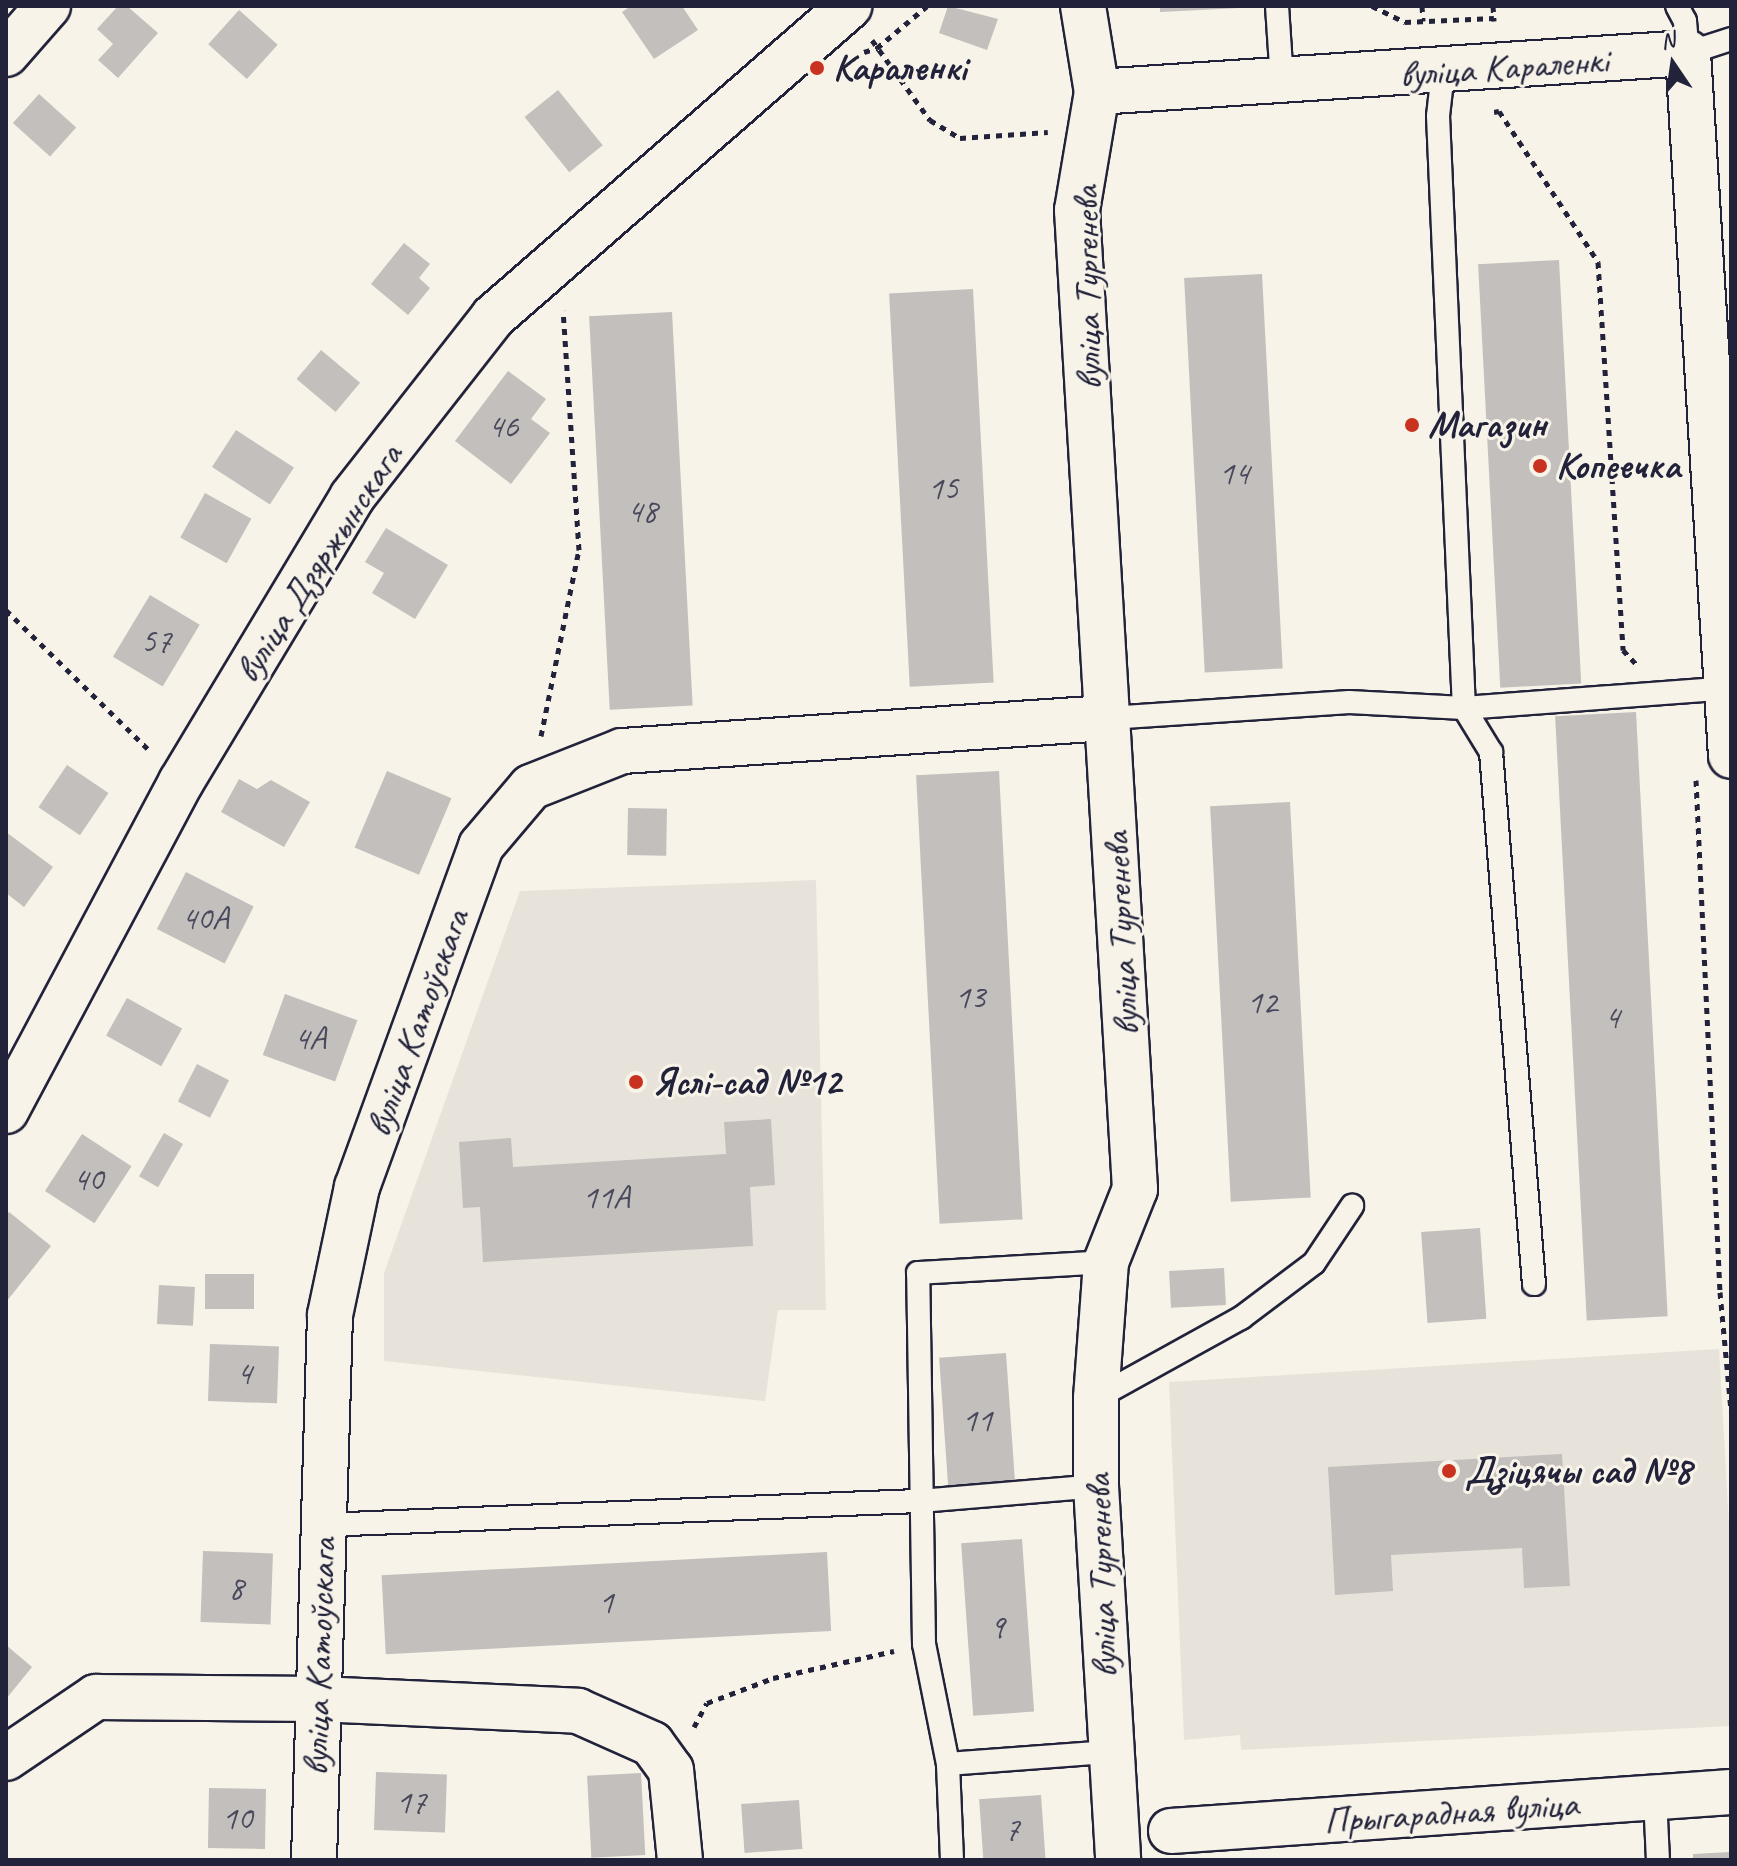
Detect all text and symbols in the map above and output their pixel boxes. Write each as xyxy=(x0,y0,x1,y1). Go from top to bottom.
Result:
north arrow xyxy=(1633,24,1713,104)
text: N xyxy=(1658,25,1677,56)
street label: вуліца Караленкі xyxy=(1399,37,1609,97)
place label: Караленкі xyxy=(833,45,966,91)
marker: Караленкі xyxy=(808,59,826,77)
street label: вуліца Тургенева xyxy=(1062,185,1112,391)
place label: Магазин xyxy=(1428,402,1546,448)
house number: 46 xyxy=(488,406,518,446)
marker: Магазин xyxy=(1403,416,1421,434)
street label: вуліца Дзяржынскага xyxy=(225,436,411,690)
place label: Копеечка xyxy=(1556,443,1680,489)
house number: 14 xyxy=(1219,453,1249,493)
marker: Копеечка xyxy=(1531,457,1549,475)
house number: 15 xyxy=(928,468,958,508)
house number: 48 xyxy=(627,491,657,531)
house number: 57 xyxy=(141,621,171,661)
street label: вуліца Тургенева xyxy=(1093,831,1149,1037)
house number: 40А xyxy=(181,898,229,938)
street label: вуліца Катоўскага xyxy=(356,905,478,1141)
house number: 13 xyxy=(955,977,985,1017)
house number: 12 xyxy=(1247,982,1277,1022)
house number: 4 xyxy=(1604,997,1620,1037)
house number: 4А xyxy=(294,1018,326,1058)
place label: Яслі-сад №12 xyxy=(652,1059,841,1105)
marker: Яслі-сад №12 xyxy=(627,1073,645,1091)
house number: 40 xyxy=(73,1159,103,1199)
house number: 11А xyxy=(582,1177,630,1217)
house number: 4 xyxy=(236,1353,252,1393)
house number: 11 xyxy=(962,1400,992,1440)
place label: Дзіцячы сад №8 xyxy=(1465,1448,1691,1494)
marker: Дзіцячы сад №8 xyxy=(1440,1462,1458,1480)
street label: вуліца Тургенева xyxy=(1075,1473,1127,1679)
street label: вуліца Катоўскага xyxy=(292,1539,346,1775)
house number: 8 xyxy=(228,1568,244,1608)
house number: 1 xyxy=(598,1582,614,1622)
house number: 9 xyxy=(989,1607,1005,1647)
street label: Прыгарадная вуліца xyxy=(1323,1780,1579,1844)
house number: 17 xyxy=(396,1782,426,1822)
house number: 10 xyxy=(222,1798,252,1838)
house number: 7 xyxy=(1004,1809,1020,1849)

